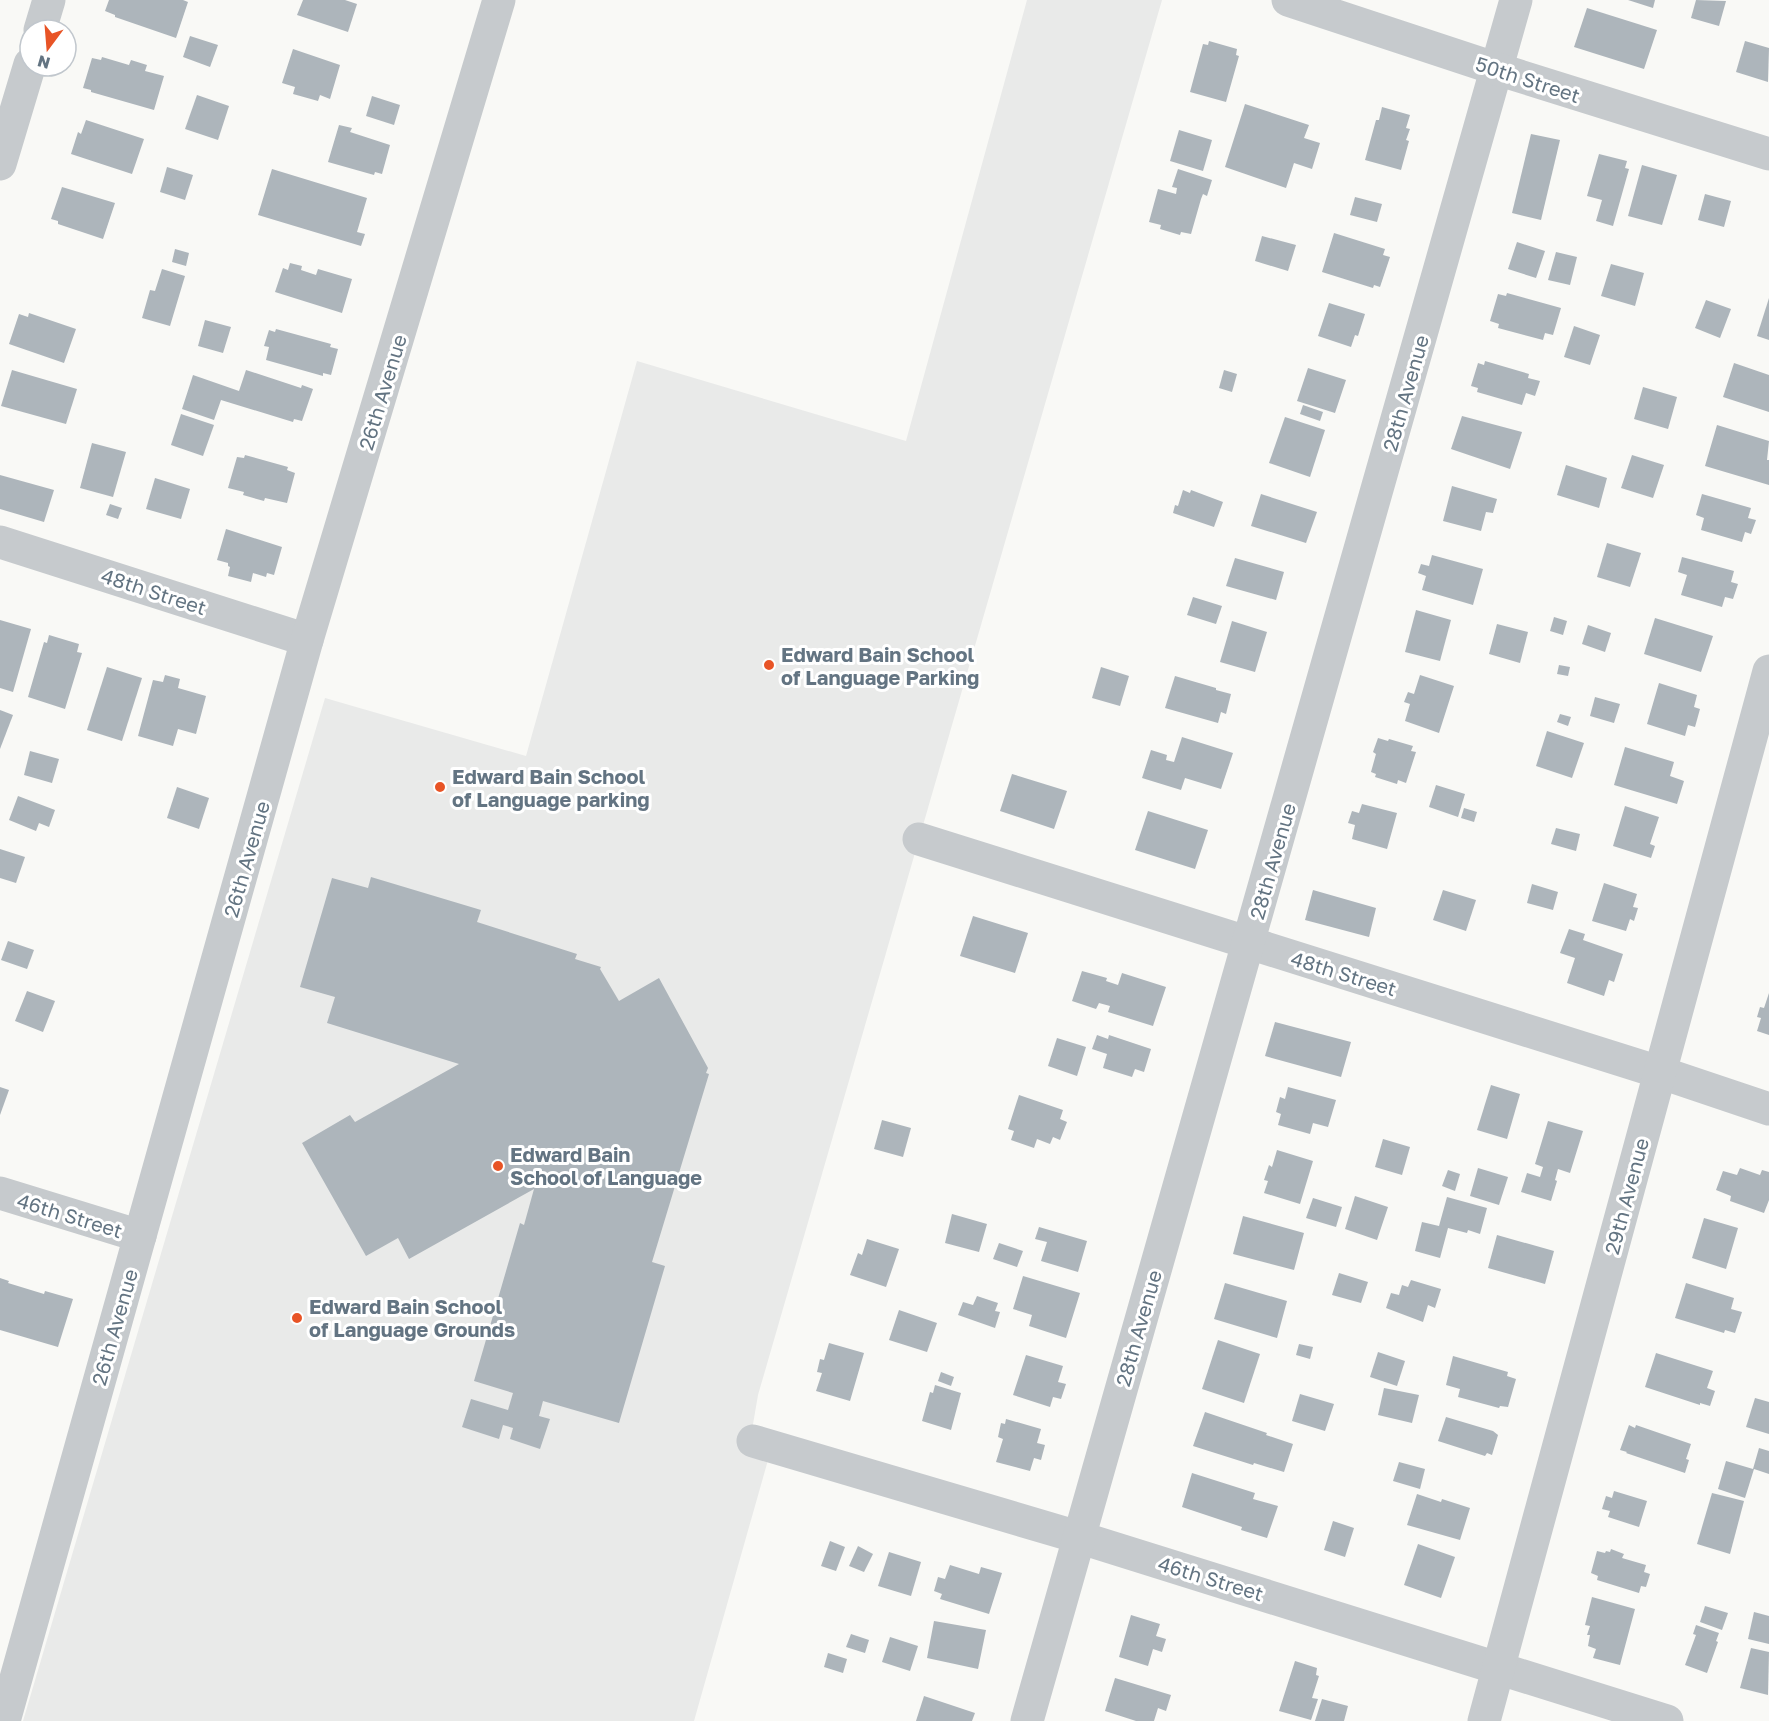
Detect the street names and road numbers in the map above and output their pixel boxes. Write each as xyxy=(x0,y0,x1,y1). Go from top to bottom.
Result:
street label: 50th Street xyxy=(1473,51,1583,107)
street label: 26th Avenue xyxy=(353,331,411,453)
street label: 28th Avenue xyxy=(1377,332,1433,454)
street label: 48th Street xyxy=(99,563,209,619)
street label: 26th Avenue xyxy=(218,798,274,920)
street label: 28th Avenue xyxy=(1244,800,1300,922)
street label: 48th Street xyxy=(1288,946,1400,1000)
street label: 29th Avenue xyxy=(1599,1135,1653,1257)
street label: 46th Street xyxy=(14,1188,126,1242)
street label: 26th Avenue xyxy=(86,1266,142,1388)
street label: 28th Avenue xyxy=(1110,1267,1166,1389)
street label: 46th Street xyxy=(1155,1551,1267,1605)

